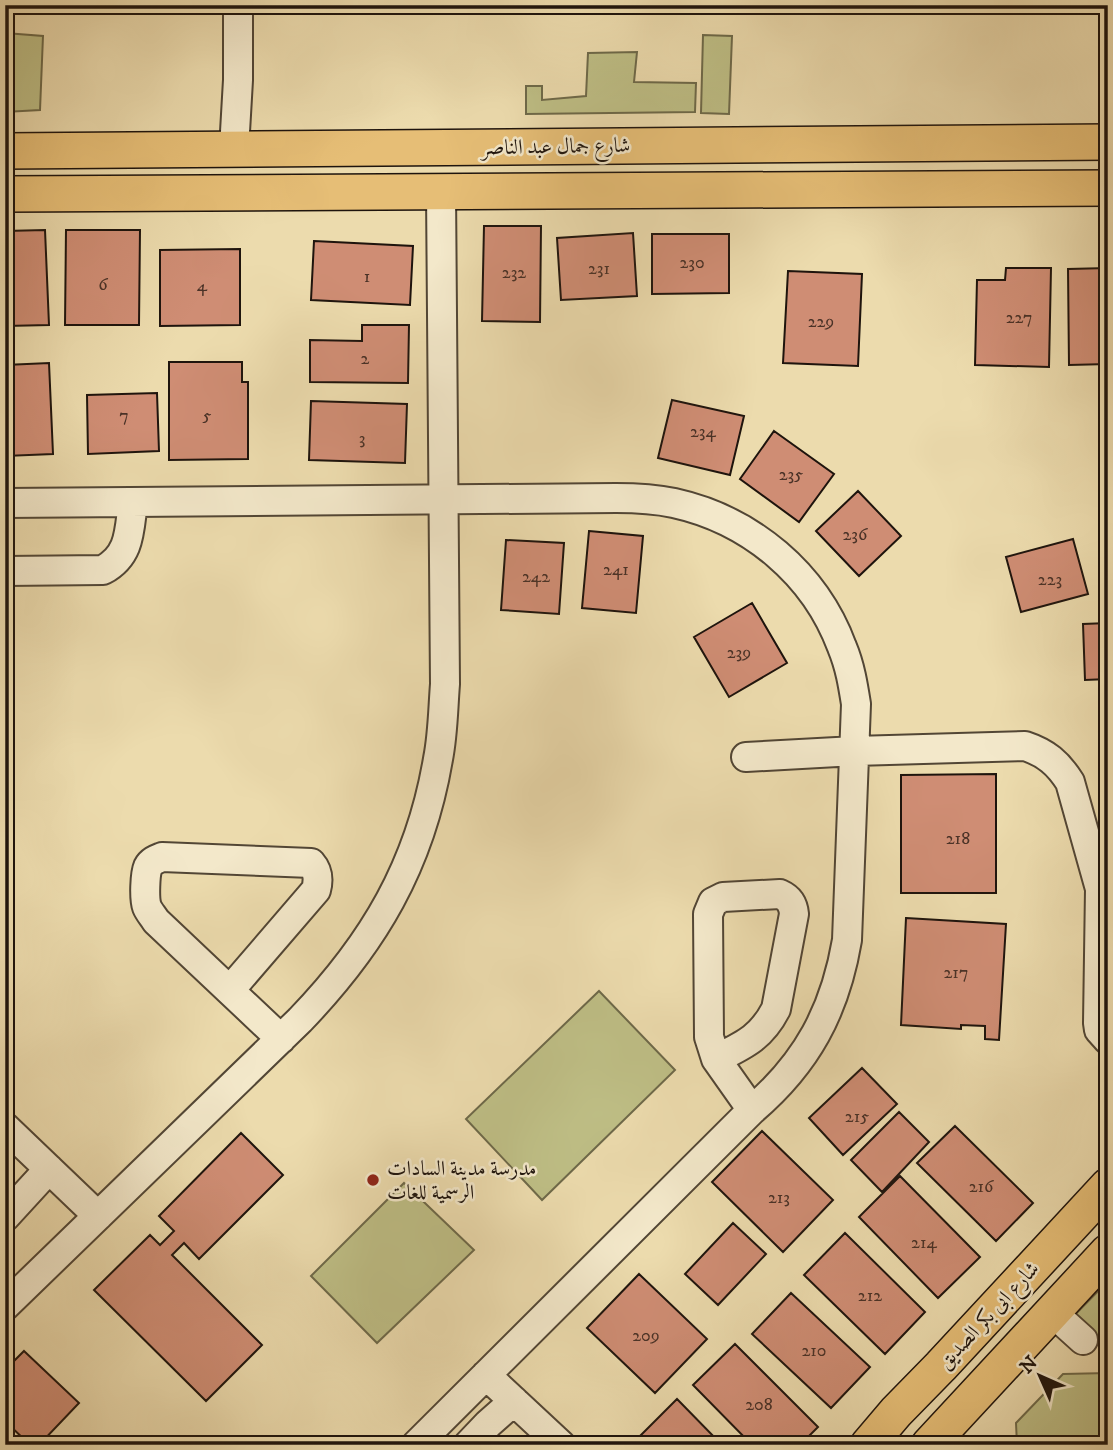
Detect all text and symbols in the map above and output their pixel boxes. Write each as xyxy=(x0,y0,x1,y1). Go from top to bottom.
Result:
street label: شارع جمال عبد الناصر xyxy=(479,133,631,165)
house number: 230 xyxy=(679,252,705,274)
house number: 231 xyxy=(588,258,610,280)
house number: 232 xyxy=(502,262,526,284)
house number: 1 xyxy=(364,266,370,288)
house number: 6 xyxy=(98,274,108,296)
house number: 4 xyxy=(197,275,208,297)
house number: 227 xyxy=(1006,307,1032,329)
house number: 229 xyxy=(808,311,834,333)
house number: 2 xyxy=(361,348,370,370)
house number: 7 xyxy=(119,405,129,427)
house number: 5 xyxy=(203,405,212,427)
house number: 234 xyxy=(690,421,717,443)
house number: 3 xyxy=(359,428,365,450)
house number: 235 xyxy=(779,464,803,486)
house number: 236 xyxy=(843,524,868,546)
house number: 241 xyxy=(603,559,629,581)
house number: 242 xyxy=(522,566,550,588)
house number: 223 xyxy=(1038,569,1062,591)
house number: 239 xyxy=(727,642,751,664)
house number: 218 xyxy=(946,828,970,850)
house number: 217 xyxy=(944,962,968,984)
house number: 215 xyxy=(845,1106,869,1128)
place label: مدرسة مدينة السادات الرسمية للغات xyxy=(387,1156,537,1206)
marker: مدرسة مدينة السادات الرسمية للغات xyxy=(365,1172,381,1188)
house number: 216 xyxy=(969,1176,994,1198)
house number: 213 xyxy=(768,1187,790,1209)
house number: 214 xyxy=(911,1232,938,1254)
street label: شارع ابى بكر الصديق xyxy=(932,1256,1048,1378)
house number: 212 xyxy=(858,1285,882,1307)
house number: 209 xyxy=(632,1325,660,1347)
house number: 210 xyxy=(801,1340,827,1362)
north arrow xyxy=(1004,1342,1074,1412)
text: N xyxy=(1015,1351,1043,1379)
house number: 208 xyxy=(745,1394,773,1416)

